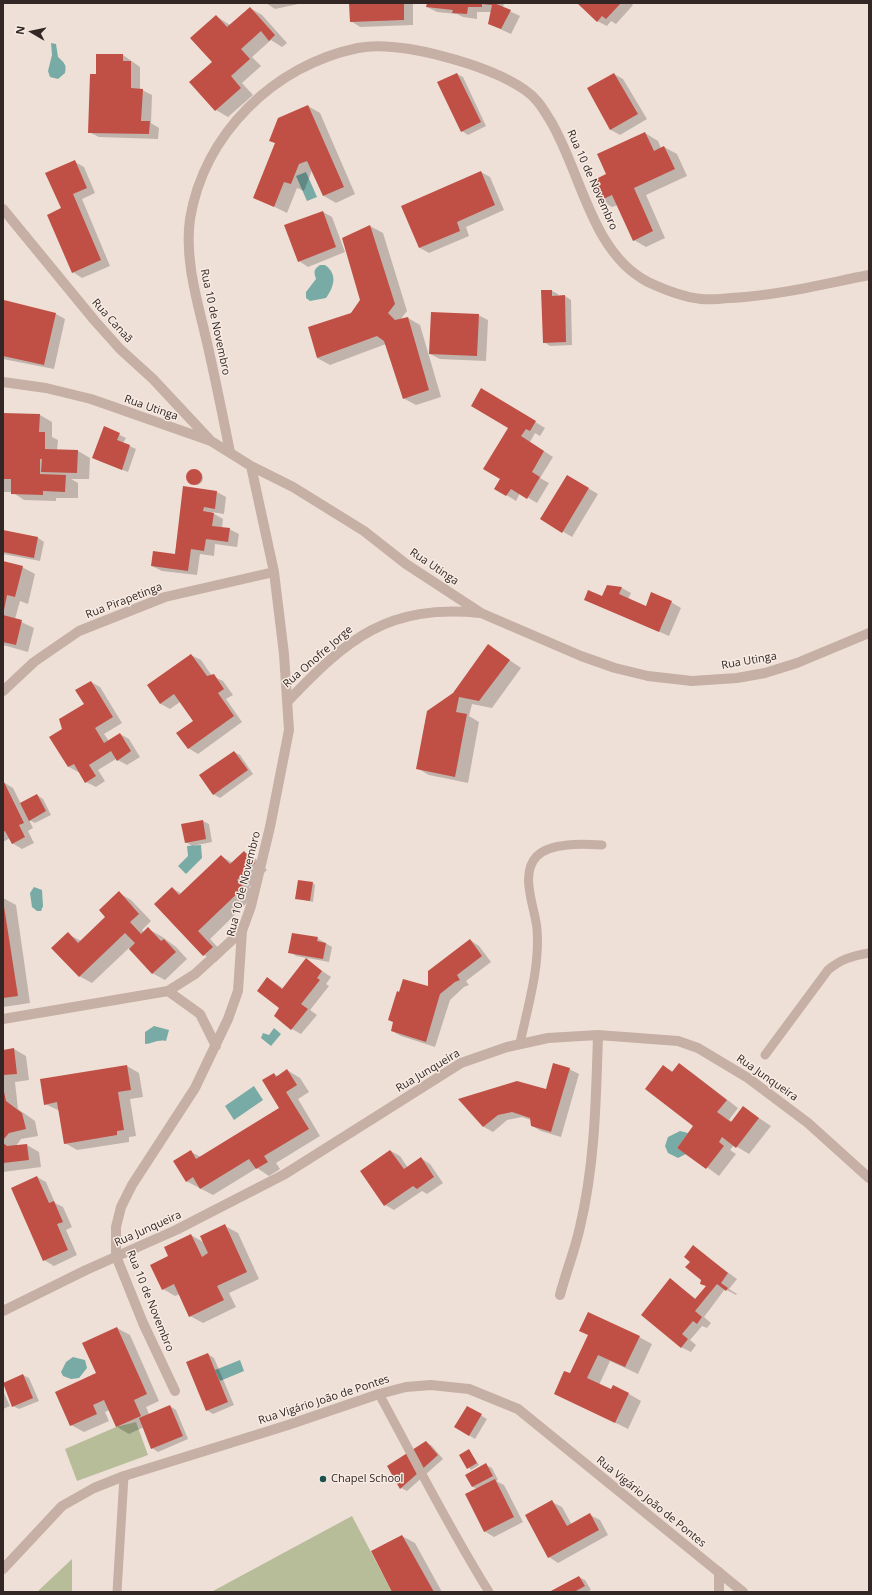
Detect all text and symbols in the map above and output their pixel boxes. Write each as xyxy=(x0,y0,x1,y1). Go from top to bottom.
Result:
north arrow xyxy=(12,12,52,52)
text: N xyxy=(12,24,28,36)
street label: Rua 10 de Novembro xyxy=(564,128,620,232)
street label: Rua 10 de Novembro xyxy=(197,268,233,376)
street label: Rua Canaã xyxy=(89,296,135,346)
street label: Rua Utinga xyxy=(122,393,180,423)
street label: Rua Utinga xyxy=(407,546,461,588)
street label: Rua Pirapetinga xyxy=(84,580,164,622)
street label: Rua Onofre Jorge xyxy=(281,623,355,691)
street label: Rua Utinga xyxy=(720,650,778,672)
street label: Rua 10 de Novembro xyxy=(224,830,264,938)
street label: Rua Junqueira xyxy=(394,1047,462,1095)
street label: Rua Junqueira xyxy=(734,1052,800,1104)
street label: Rua Junqueira xyxy=(112,1208,184,1250)
street label: Rua 10 de Novembro xyxy=(124,1248,176,1354)
street label: Rua Vigário João de Pontes xyxy=(257,1373,391,1427)
street label: Rua Vigário João de Pontes xyxy=(594,1454,708,1550)
place label: Chapel School xyxy=(331,1472,403,1486)
marker: Chapel School xyxy=(318,1474,328,1484)

